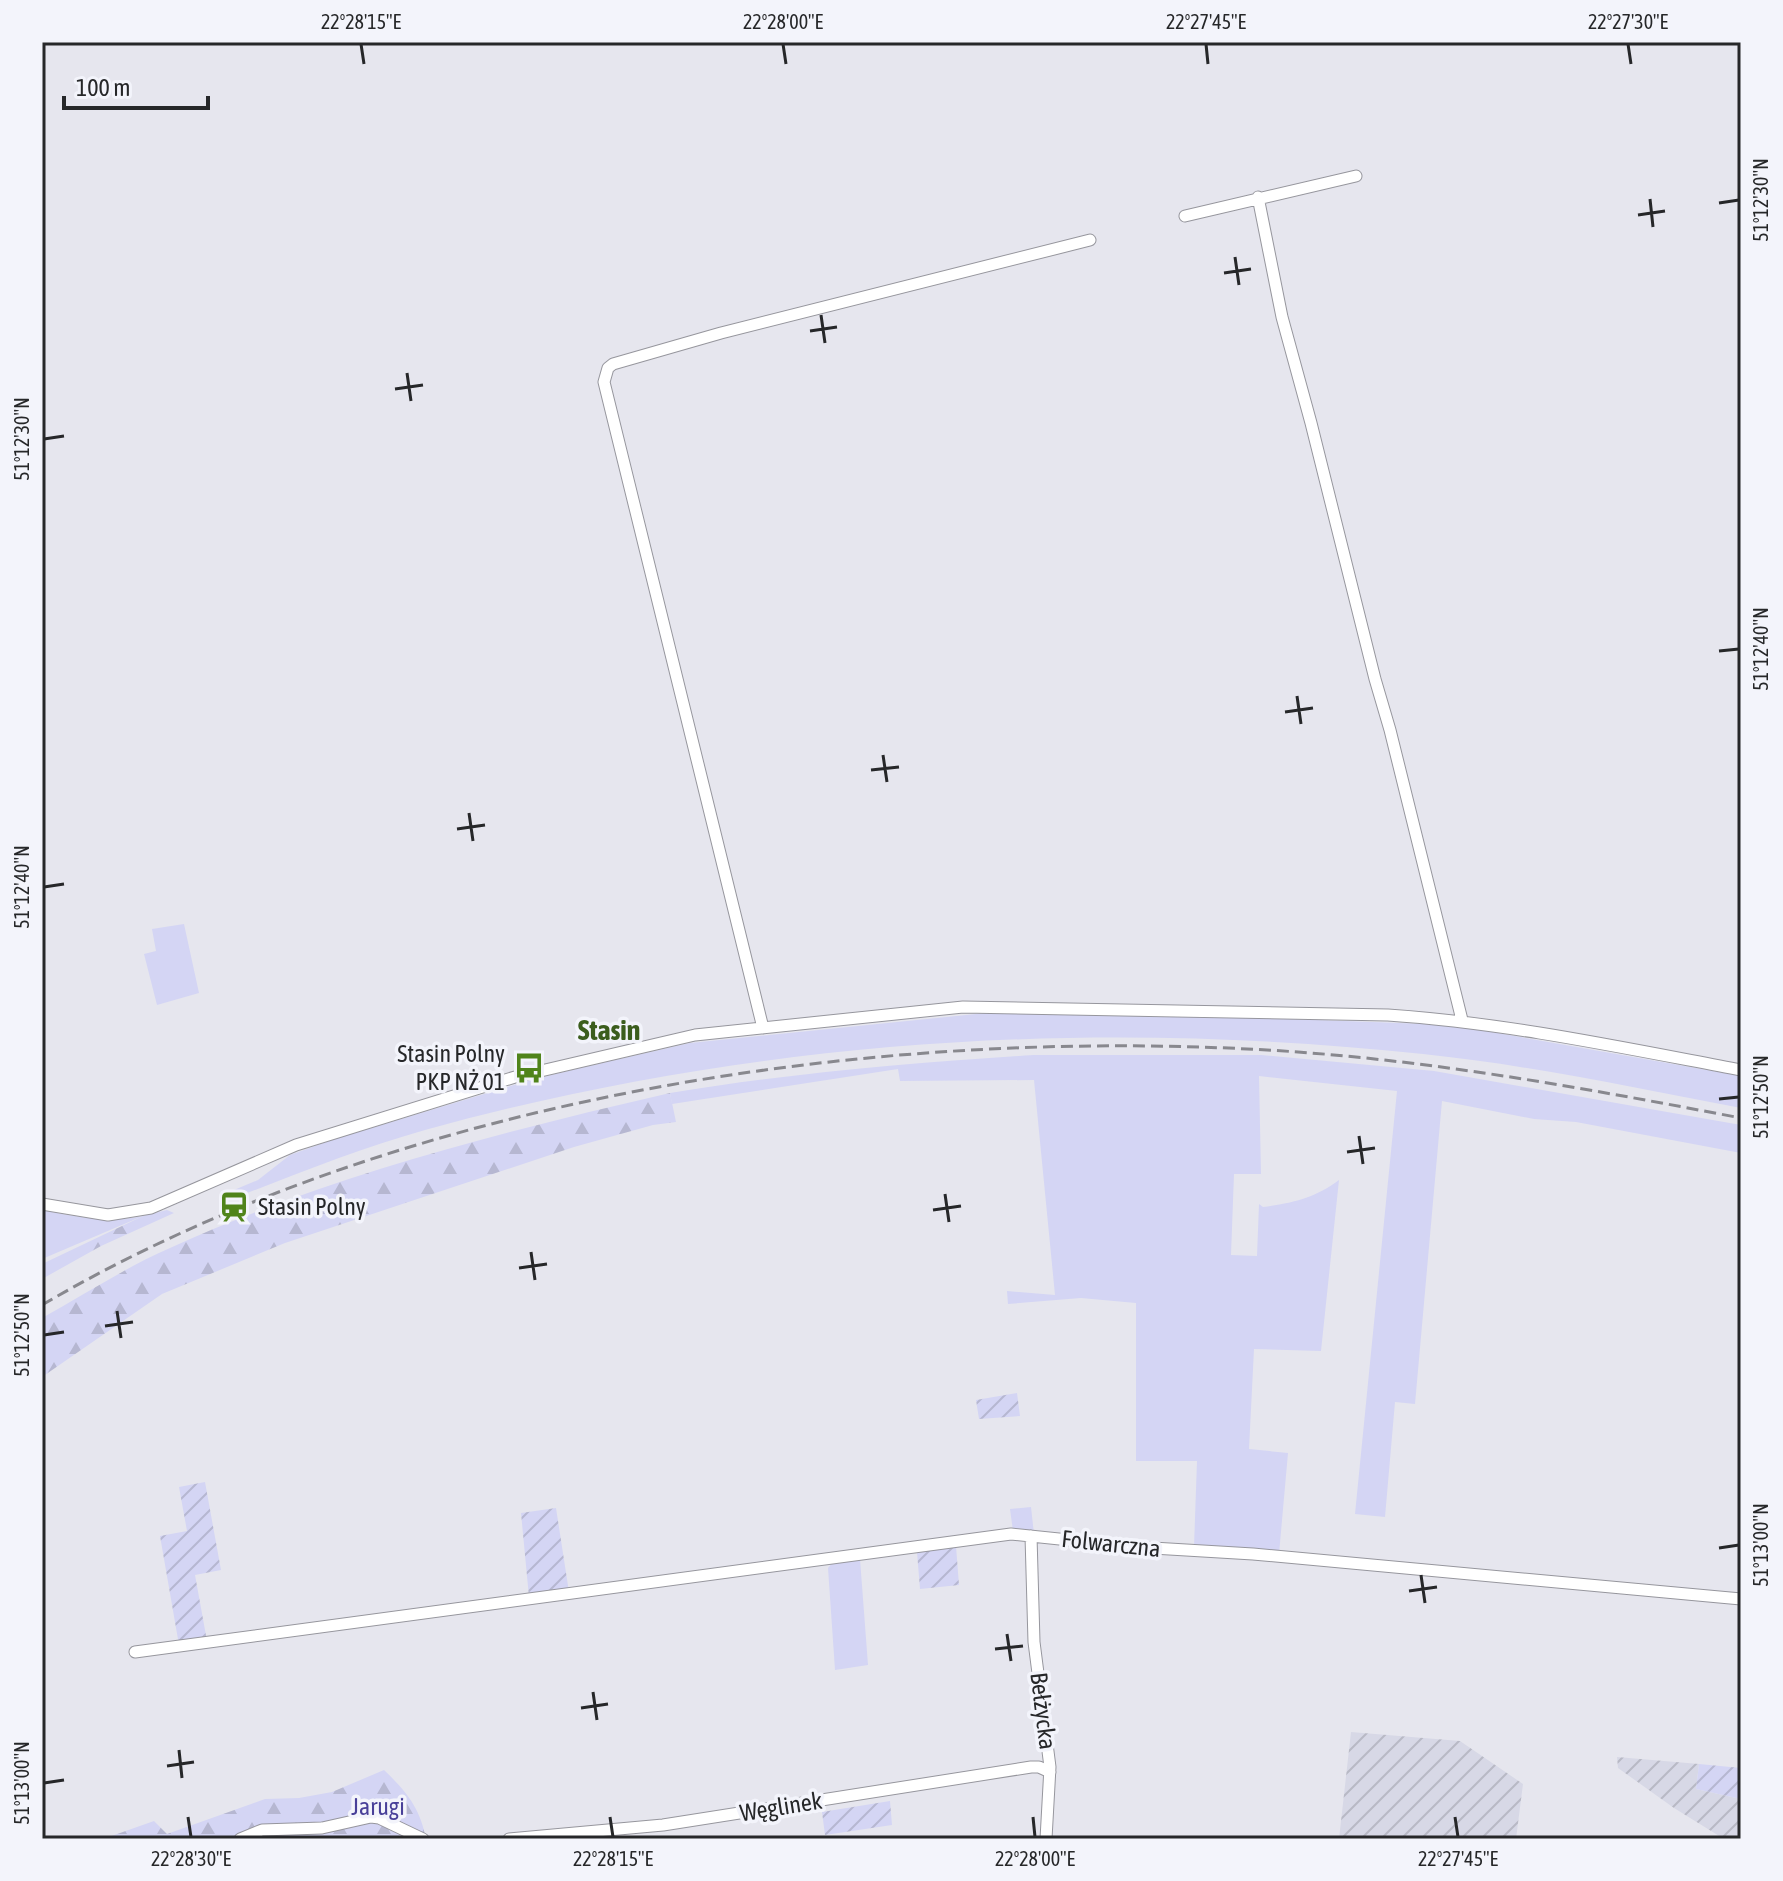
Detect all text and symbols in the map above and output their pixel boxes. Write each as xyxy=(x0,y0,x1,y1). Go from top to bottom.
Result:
text: 22°28'15"E xyxy=(321,10,402,33)
text: 22°28'00"E xyxy=(743,10,824,33)
text: 22°27'45"E xyxy=(1166,10,1247,33)
text: 22°27'30"E xyxy=(1588,10,1669,33)
scale bar xyxy=(64,60,208,110)
text: 100 m xyxy=(76,74,130,101)
text: 51°12'30"N xyxy=(1749,158,1772,242)
text: 51°12'30"N xyxy=(10,397,33,481)
text: 51°12'40"N xyxy=(1749,607,1772,691)
text: 51°12'40"N xyxy=(10,845,33,929)
district label: Stasin xyxy=(578,1014,640,1046)
place label: Stasin Polny PKP NŻ 01 xyxy=(397,1040,505,1095)
bus stop icon: Stasin Polny PKP NŻ 01 xyxy=(512,1051,546,1085)
text: 51°12'50"N xyxy=(1749,1055,1772,1139)
station icon: Stasin Polny xyxy=(217,1190,251,1224)
place label: Stasin Polny xyxy=(258,1193,366,1220)
text: 51°12'50"N xyxy=(10,1293,33,1377)
text: 51°13'00"N xyxy=(1749,1503,1772,1587)
street label: Folwarczna xyxy=(1060,1525,1162,1562)
street label: Bełżycka xyxy=(1025,1671,1062,1751)
text: 51°13'00"N xyxy=(10,1741,33,1825)
street label: Węglinek xyxy=(738,1787,824,1826)
park label: Jarugi xyxy=(351,1793,405,1820)
text: 22°28'30"E xyxy=(151,1847,232,1870)
text: 22°28'15"E xyxy=(573,1847,654,1870)
text: 22°28'00"E xyxy=(995,1847,1076,1870)
text: 22°27'45"E xyxy=(1418,1847,1499,1870)

